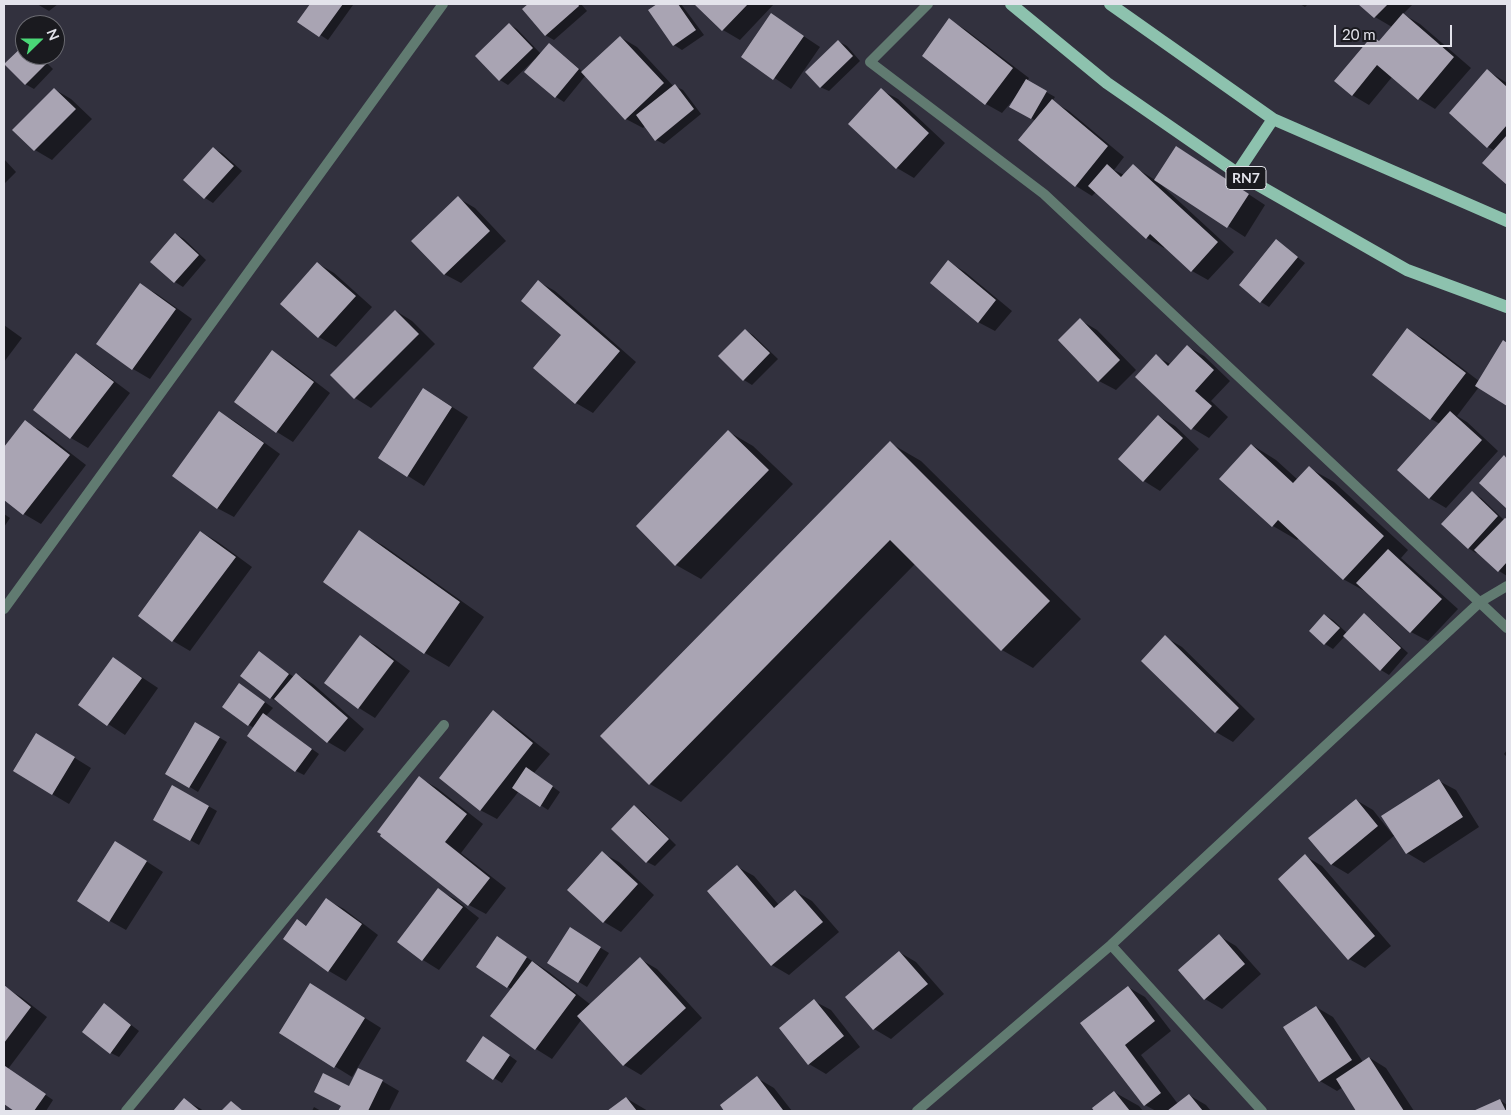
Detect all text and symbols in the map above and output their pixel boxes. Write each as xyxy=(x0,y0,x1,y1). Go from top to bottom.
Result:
north arrow xyxy=(15,15,65,65)
scale bar xyxy=(1336,15,1454,47)
text: 20 m xyxy=(1342,25,1376,43)
text: N xyxy=(44,26,63,43)
road number: RN7 xyxy=(1226,167,1266,190)

